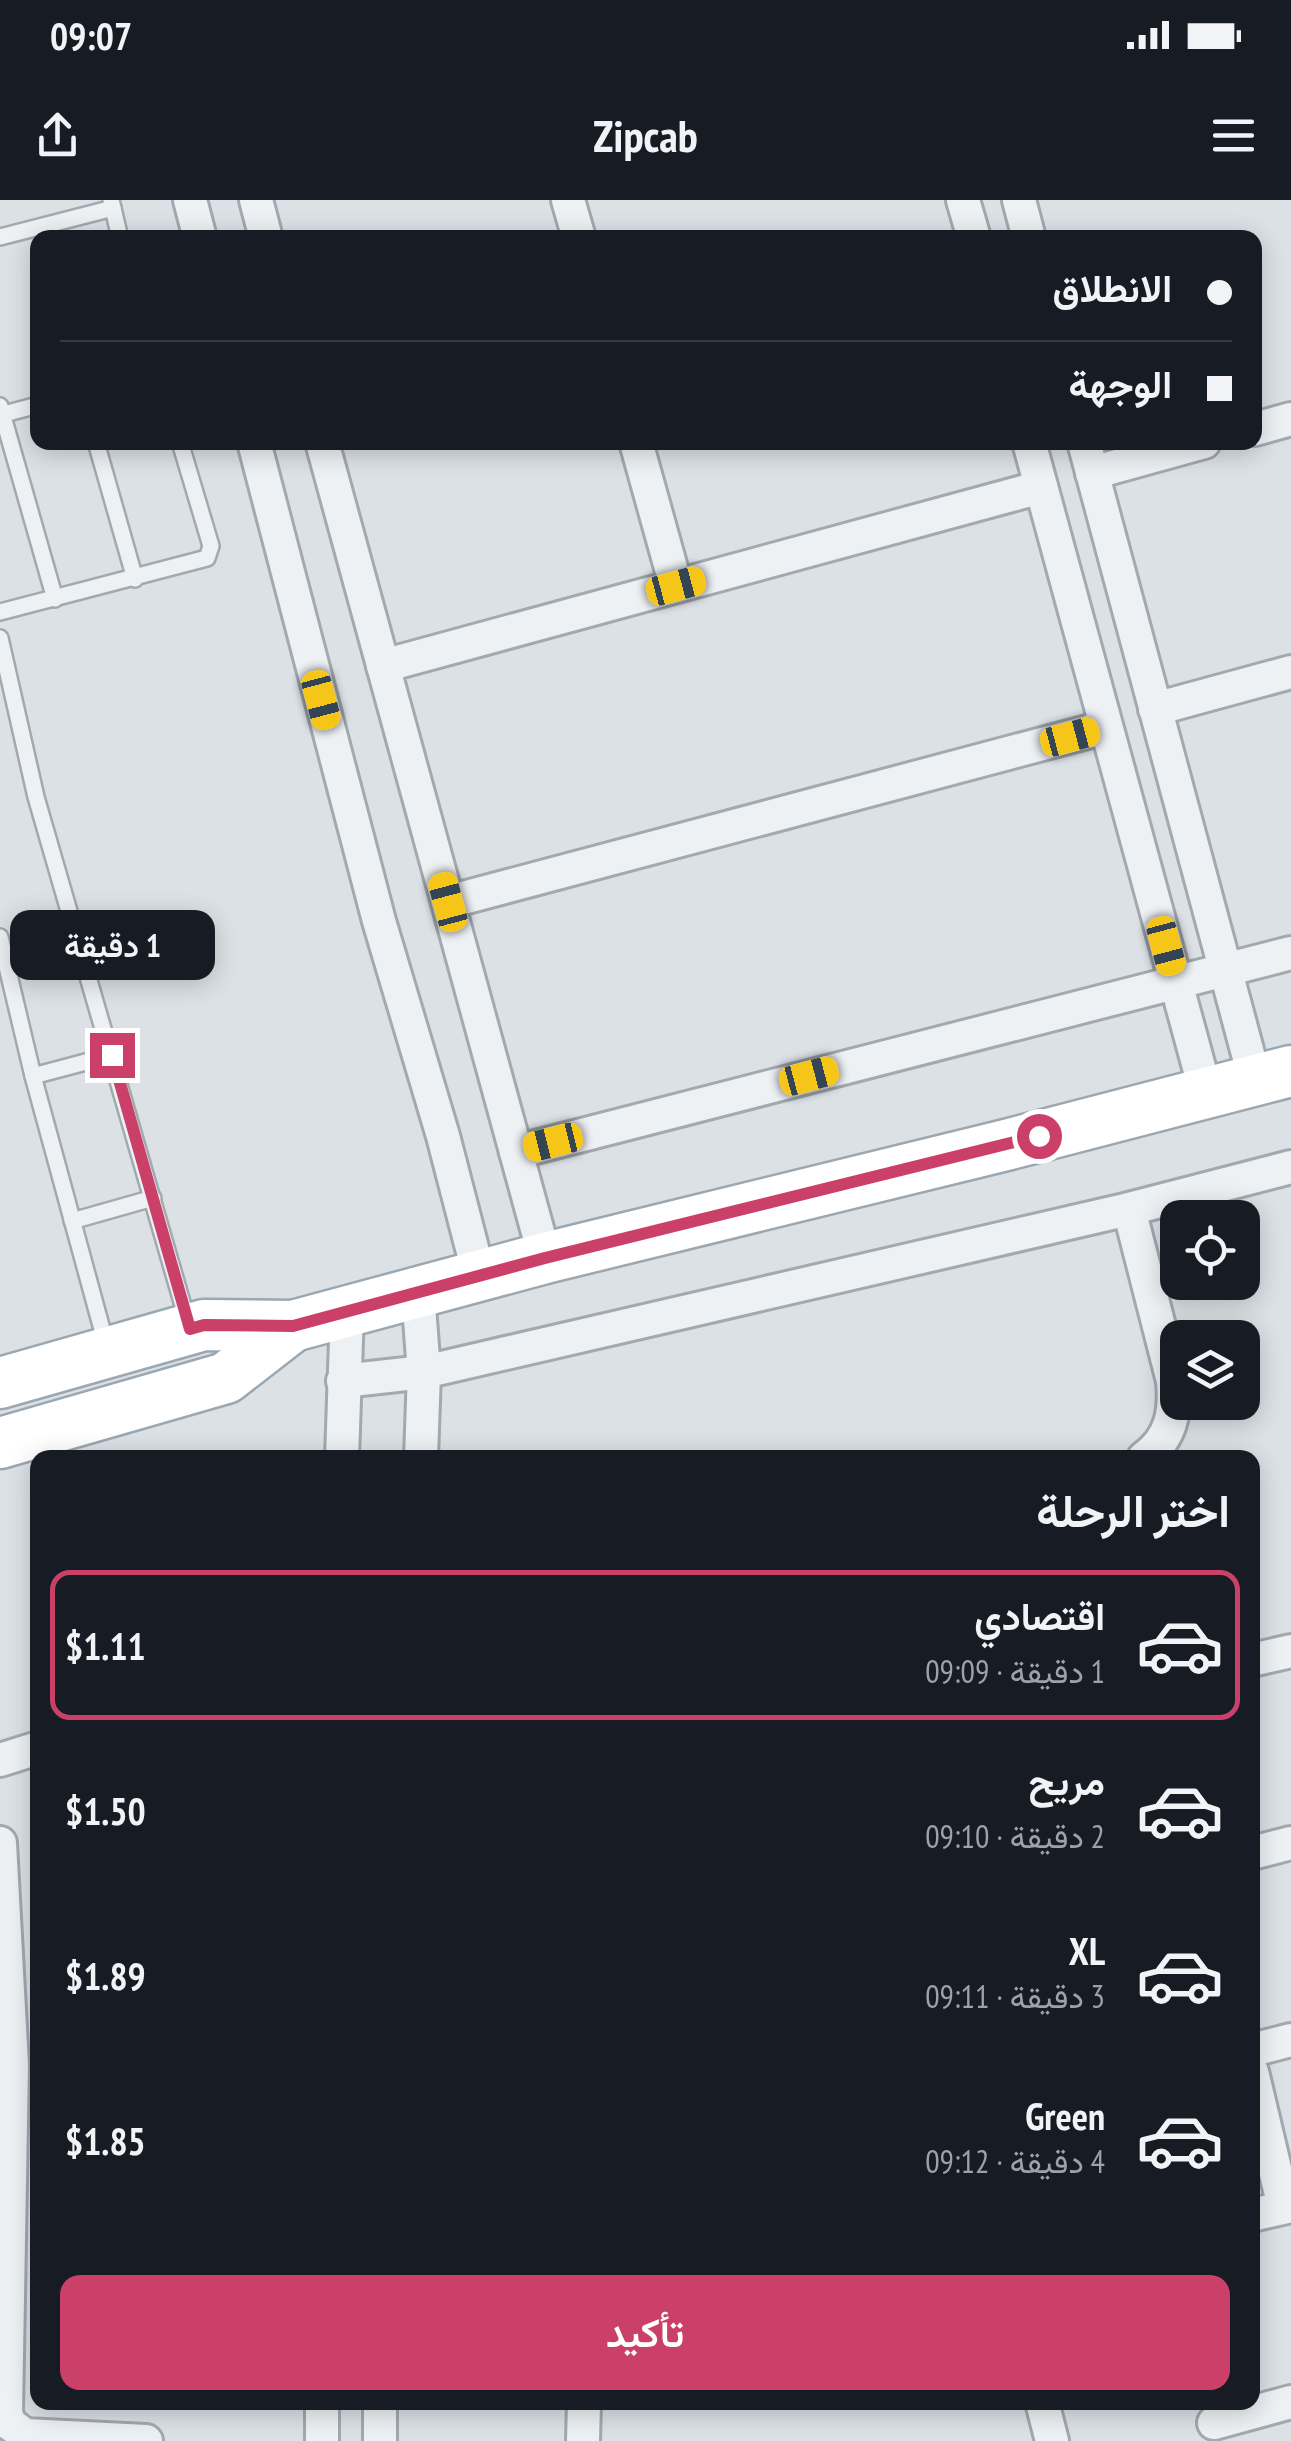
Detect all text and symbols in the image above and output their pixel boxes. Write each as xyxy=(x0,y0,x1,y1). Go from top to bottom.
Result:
text: 09:07 xyxy=(50,11,132,60)
text: Zipcab xyxy=(593,106,698,164)
icon: share xyxy=(30,108,85,163)
icon: menu xyxy=(1206,108,1261,163)
text: الانطلاق xyxy=(1053,263,1172,312)
text: الوجهة xyxy=(1069,359,1172,408)
car xyxy=(643,564,709,608)
car xyxy=(299,667,343,733)
car xyxy=(1037,715,1103,759)
car xyxy=(426,869,470,935)
callout: 1 دقيقة xyxy=(9,910,214,980)
car xyxy=(1144,913,1188,979)
text: 1 دقيقة xyxy=(64,924,161,966)
route end xyxy=(90,1033,135,1078)
car xyxy=(776,1054,842,1098)
route start xyxy=(1017,1114,1062,1159)
car xyxy=(520,1120,586,1164)
map controls xyxy=(1160,1200,1260,1420)
button: locate xyxy=(1160,1200,1260,1300)
button: layers xyxy=(1160,1320,1260,1420)
text: اختر الرحلة xyxy=(1036,1481,1230,1539)
text: اقتصادي xyxy=(974,1591,1105,1640)
icon: car xyxy=(1135,1600,1225,1690)
text: $1.11 xyxy=(65,1621,146,1670)
text: 1 دقيقة · 09:09 xyxy=(925,1650,1105,1692)
text: مريح xyxy=(1029,1756,1105,1805)
icon: car xyxy=(1135,1765,1225,1855)
text: $1.50 xyxy=(65,1786,146,1835)
text: 2 دقيقة · 09:10 xyxy=(925,1815,1105,1857)
text: XL xyxy=(1069,1926,1105,1975)
icon: car xyxy=(1135,1930,1225,2020)
text: $1.89 xyxy=(65,1951,146,2000)
text: 3 دقيقة · 09:11 xyxy=(925,1975,1105,2017)
text: Green xyxy=(1025,2091,1105,2140)
icon: car xyxy=(1135,2095,1225,2185)
text: $1.85 xyxy=(65,2116,146,2165)
text: 4 دقيقة · 09:12 xyxy=(925,2140,1105,2182)
button: تأكيد xyxy=(60,2275,1230,2390)

